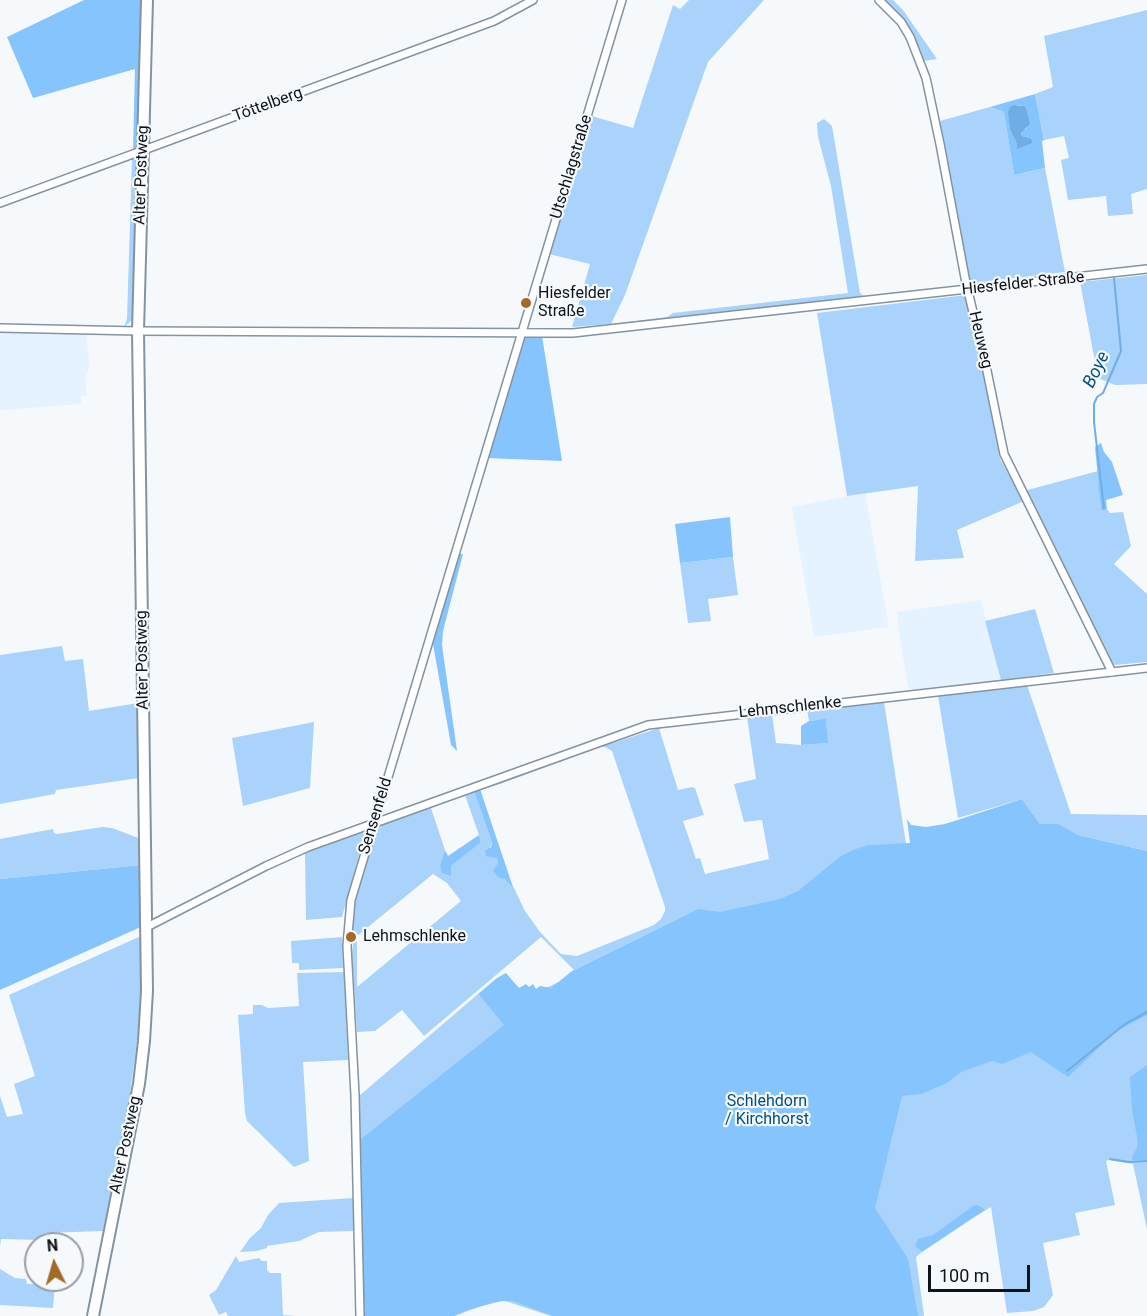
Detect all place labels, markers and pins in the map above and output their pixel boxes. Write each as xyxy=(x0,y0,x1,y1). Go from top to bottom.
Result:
place label: Hiesfelder Straße xyxy=(538,284,611,322)
marker: Hiesfelder Straße xyxy=(519,296,533,310)
place label: Lehmschlenke xyxy=(363,927,466,947)
marker: Lehmschlenke xyxy=(344,930,358,944)

